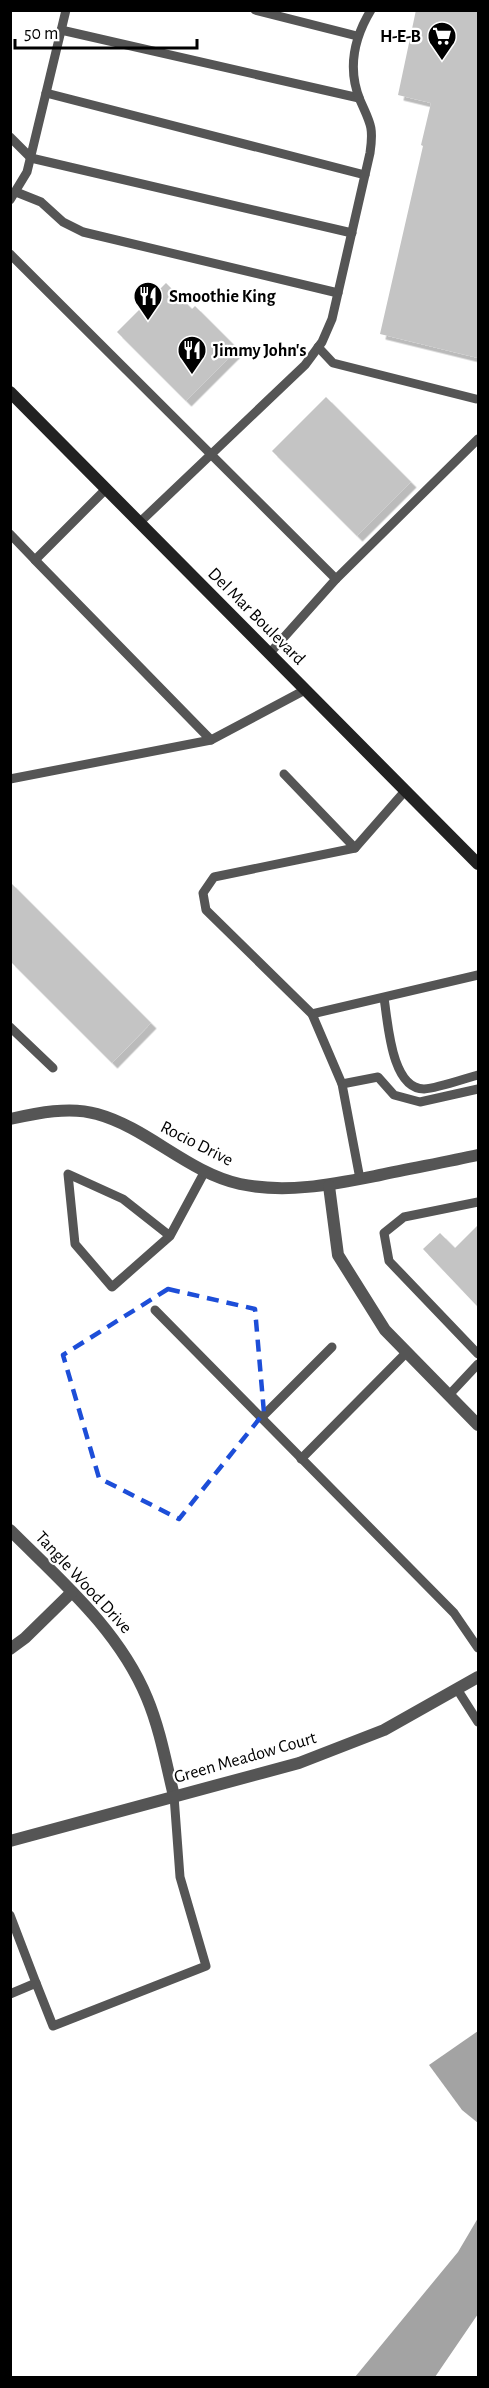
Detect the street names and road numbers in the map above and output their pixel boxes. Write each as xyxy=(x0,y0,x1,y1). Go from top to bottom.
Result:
street label: Del Mar Boulevard xyxy=(204,565,308,669)
street label: Rocio Drive xyxy=(157,1118,236,1170)
street label: Tangle Wood Drive xyxy=(32,1528,135,1637)
street label: Green Meadow Court xyxy=(172,1729,319,1787)

